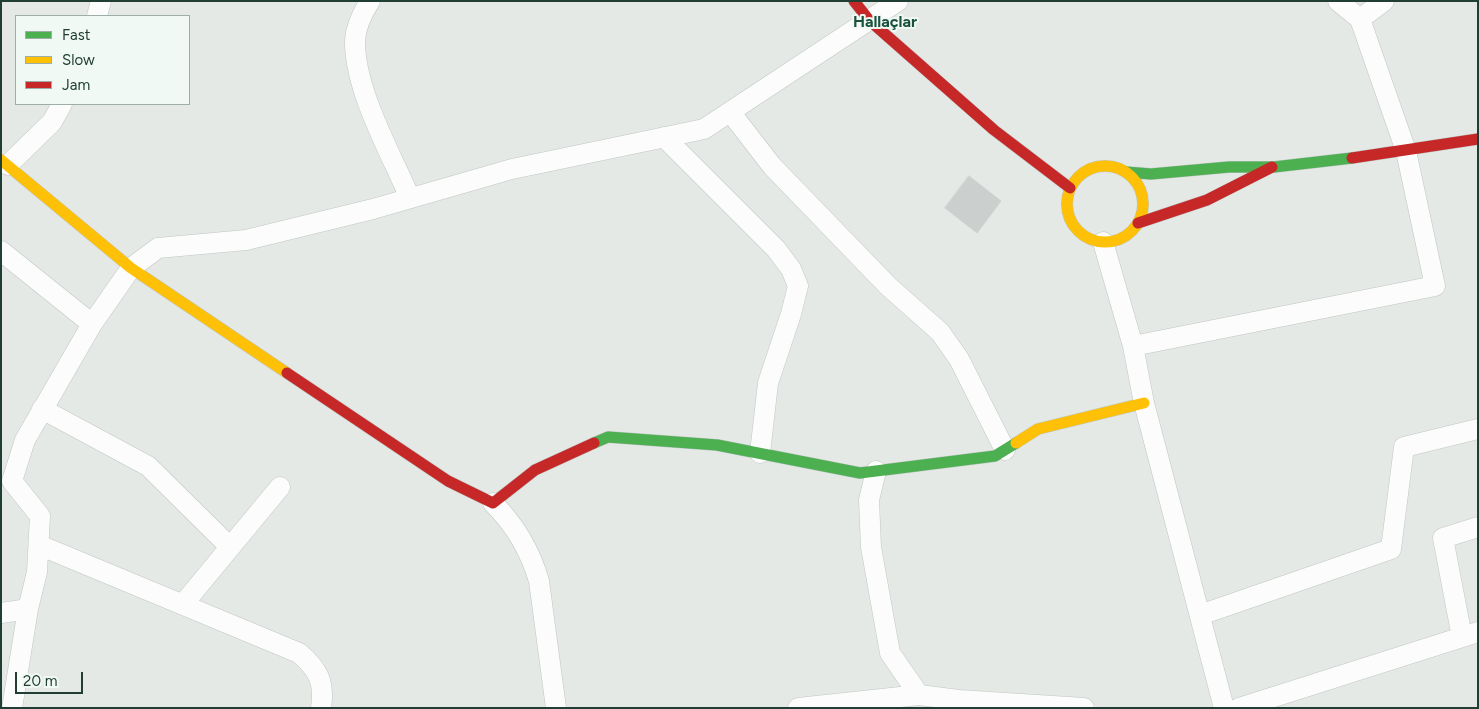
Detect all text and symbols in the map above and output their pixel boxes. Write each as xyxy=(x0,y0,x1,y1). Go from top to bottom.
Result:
district label: Hallaçlar xyxy=(853,12,917,32)
legend xyxy=(15,15,190,105)
text: Fast xyxy=(62,26,90,44)
text: Slow xyxy=(62,51,95,69)
text: Jam xyxy=(62,76,90,94)
scale bar xyxy=(18,662,85,694)
text: 20 m xyxy=(23,672,57,690)

